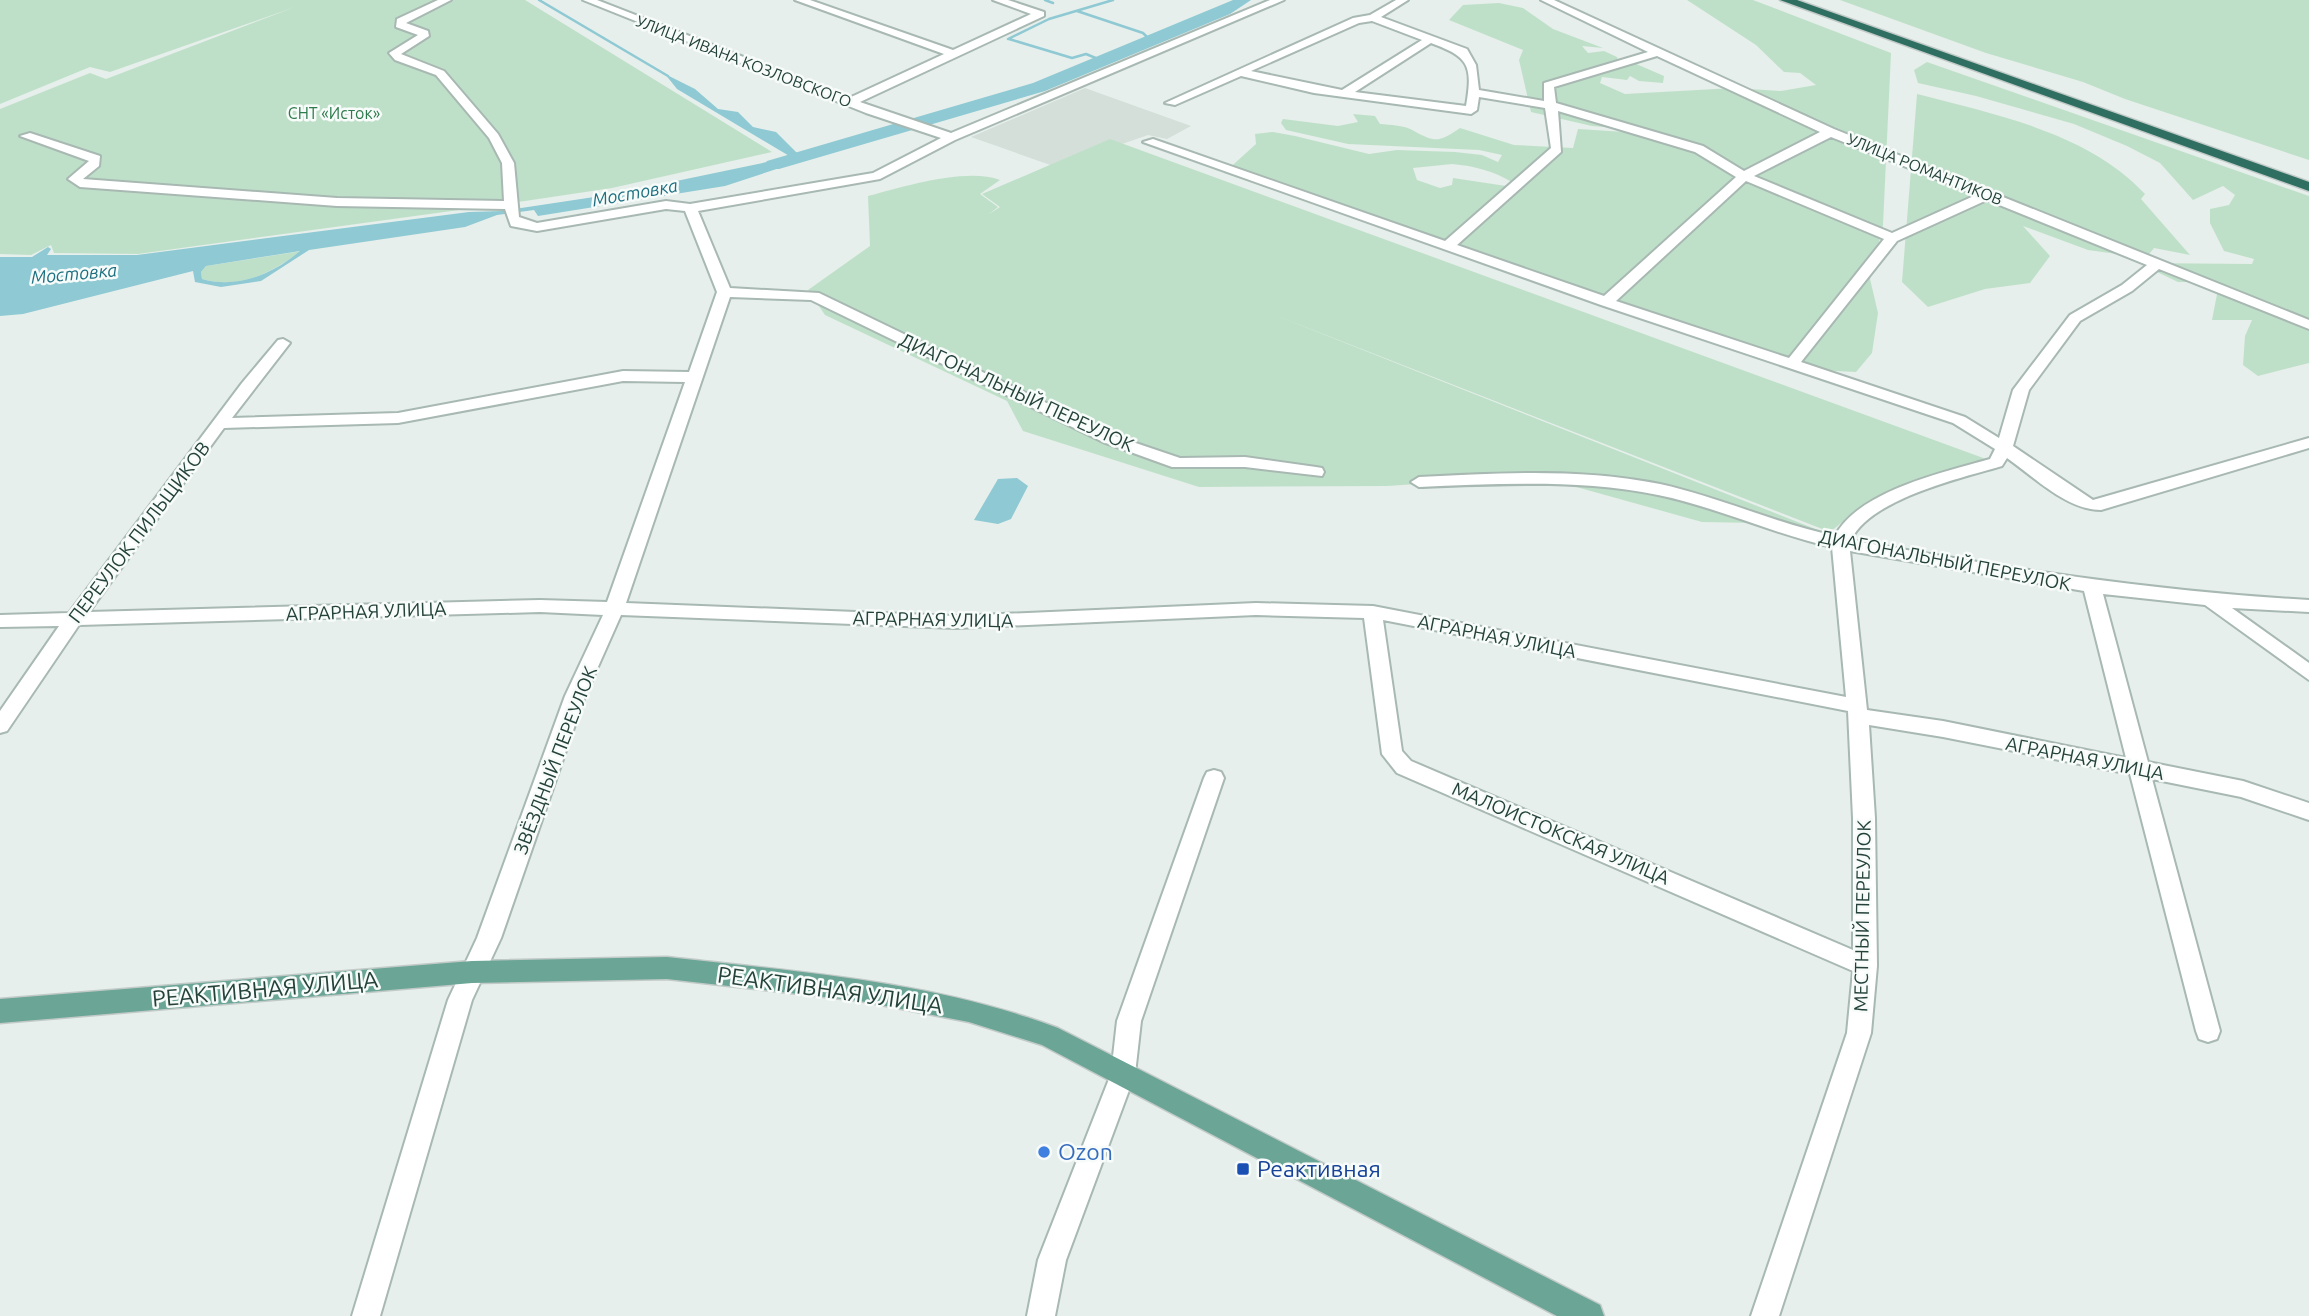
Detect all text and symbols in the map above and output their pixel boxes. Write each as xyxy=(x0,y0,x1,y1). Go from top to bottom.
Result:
street label: УЛИЦА ИВАНА КОЗЛОВСКОГО xyxy=(634,11,854,111)
park label: СНТ «Исток» xyxy=(288,104,380,122)
street label: УЛИЦА РОМАНТИКОВ xyxy=(1845,130,2005,208)
water label: Мостовка xyxy=(591,175,679,209)
water label: Мостовка xyxy=(30,259,118,287)
street label: ДИАГОНАЛЬНЫЙ ПЕРЕУЛОК xyxy=(896,328,1138,456)
street label: ПЕРЕУЛОК ПИЛЬЩИКОВ xyxy=(64,437,214,627)
street label: ДИАГОНАЛЬНЫЙ ПЕРЕУЛОК xyxy=(1817,525,2073,595)
street label: АГРАРНАЯ УЛИЦА xyxy=(285,597,447,625)
street label: АГРАРНАЯ УЛИЦА xyxy=(852,607,1014,631)
street label: АГРАРНАЯ УЛИЦА xyxy=(1416,610,1579,662)
street label: ЗВЁЗДНЫЙ ПЕРЕУЛОК xyxy=(509,662,601,857)
street label: АГРАРНАЯ УЛИЦА xyxy=(2004,732,2167,784)
street label: МАЛОИСТОКСКАЯ УЛИЦА xyxy=(1449,777,1674,889)
street label: МЕСТНЫЙ ПЕРЕУЛОК xyxy=(1849,820,1875,1012)
street label: РЕАКТИВНАЯ УЛИЦА xyxy=(716,961,944,1018)
street label: РЕАКТИВНАЯ УЛИЦА xyxy=(151,966,379,1011)
place label: Ozon xyxy=(1058,1139,1113,1164)
marker: Ozon xyxy=(1036,1144,1052,1160)
place label: Реактивная xyxy=(1257,1156,1381,1181)
marker: Реактивная xyxy=(1235,1161,1251,1177)

